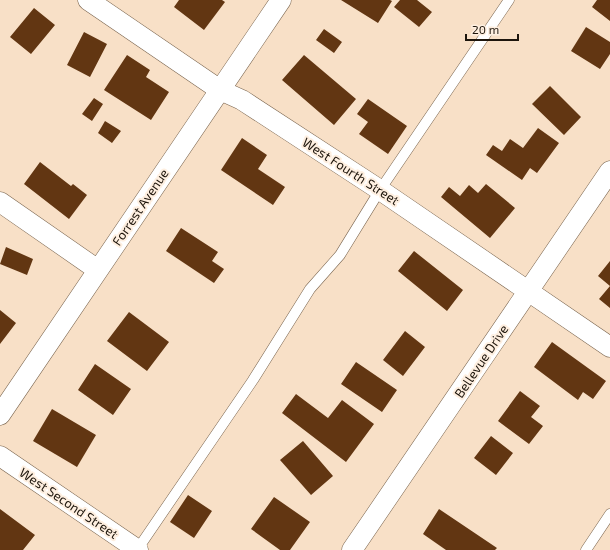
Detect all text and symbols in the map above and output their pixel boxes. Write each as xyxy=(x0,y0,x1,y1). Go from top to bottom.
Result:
scale bar xyxy=(466,16,518,42)
text: 20 m xyxy=(472,22,499,36)
street label: West Fourth Street xyxy=(300,134,402,208)
street label: Forrest Avenue xyxy=(108,166,172,248)
street label: Bellevue Drive xyxy=(451,321,511,401)
street label: West Second Street xyxy=(17,464,121,542)

